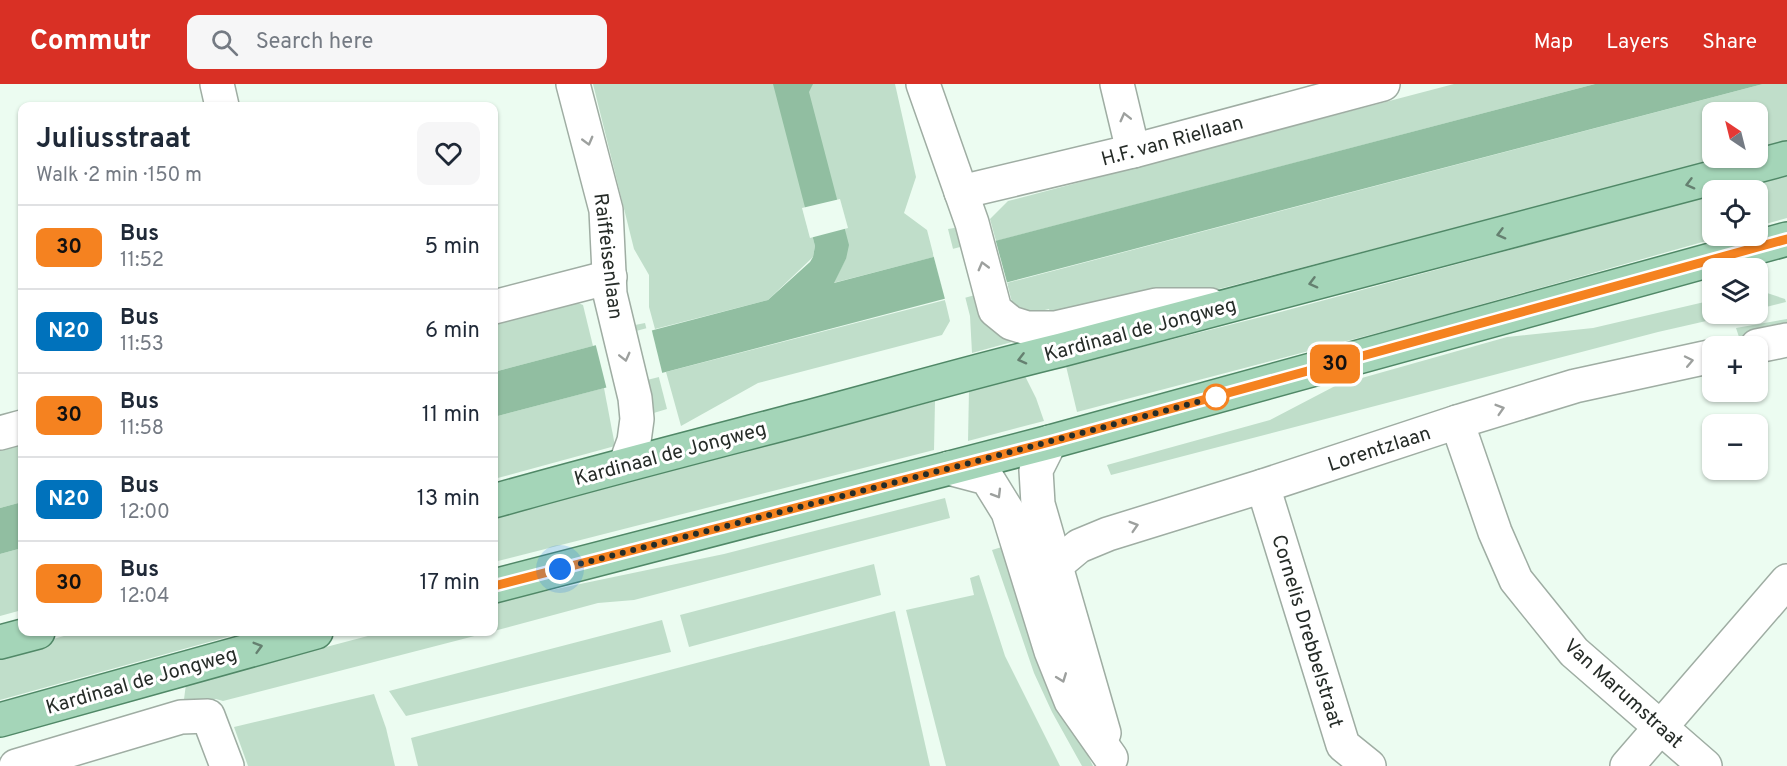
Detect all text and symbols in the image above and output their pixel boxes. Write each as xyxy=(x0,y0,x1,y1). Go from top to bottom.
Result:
search box xyxy=(187,15,607,69)
text: Commutr xyxy=(30,24,151,60)
icon: search xyxy=(208,26,241,59)
text: Search here xyxy=(256,29,373,56)
text: Map xyxy=(1534,29,1573,56)
text: Layers xyxy=(1606,29,1669,56)
text: Share xyxy=(1702,29,1757,56)
north arrow xyxy=(1702,102,1768,168)
map controls xyxy=(1702,102,1768,480)
street label: H.F. van Riellaan xyxy=(1099,110,1246,173)
one-way arrow xyxy=(1119,113,1132,123)
text: Juliusstraat xyxy=(36,122,191,158)
button: heart xyxy=(417,122,480,185)
one-way arrow xyxy=(581,135,593,145)
text: Walk · 2 min · 150 m xyxy=(36,163,202,189)
one-way arrow xyxy=(1685,176,1695,189)
button: locate xyxy=(1702,180,1768,246)
street label: Raiffeisenlaan xyxy=(586,191,628,321)
text: Bus xyxy=(120,221,159,248)
one-way arrow xyxy=(1496,226,1506,239)
text: 30 xyxy=(56,234,82,261)
text: 5 min xyxy=(425,234,480,261)
text: 11:52 xyxy=(120,248,164,274)
button: layers xyxy=(1702,258,1768,324)
one-way arrow xyxy=(978,262,991,272)
one-way arrow xyxy=(1308,276,1318,289)
street label: Kardinaal de Jongweg xyxy=(1042,293,1239,369)
text: Bus xyxy=(120,305,159,332)
text: N20 xyxy=(48,318,90,345)
text: 6 min xyxy=(425,318,480,345)
text: 11:53 xyxy=(120,332,164,358)
button: + xyxy=(1702,336,1768,402)
line badge: 30 xyxy=(1308,344,1362,384)
text: 30 xyxy=(1322,351,1348,378)
one-way arrow xyxy=(618,352,631,362)
one-way arrow xyxy=(1018,352,1028,365)
one-way arrow xyxy=(1684,356,1694,369)
unlabelled marker xyxy=(1203,384,1229,410)
text: Bus xyxy=(120,389,159,416)
text: 30 xyxy=(56,402,82,429)
text: 11 min xyxy=(422,402,480,429)
one-way arrow xyxy=(1494,404,1505,416)
button: − xyxy=(1702,414,1768,480)
text: 11:58 xyxy=(120,416,164,442)
street label: Kardinaal de Jongweg xyxy=(572,417,769,493)
street label: Lorentzlaan xyxy=(1325,421,1434,479)
text: Bus xyxy=(120,473,159,500)
text: N20 xyxy=(48,486,90,513)
text: 13 min xyxy=(417,486,480,513)
one-way arrow xyxy=(990,488,1002,498)
text: 12:00 xyxy=(120,500,170,526)
one-way arrow xyxy=(1128,521,1139,533)
street label: Cornelis Drebbelstraat xyxy=(1264,532,1348,731)
your location xyxy=(545,554,575,584)
text: Bus xyxy=(120,557,159,584)
text: 30 xyxy=(56,570,82,597)
text: 17 min xyxy=(420,570,480,597)
text: 12:04 xyxy=(120,584,169,610)
street label: Van Marumstraat xyxy=(1557,634,1688,755)
street label: Kardinaal de Jongweg xyxy=(43,642,240,722)
one-way arrow xyxy=(253,642,263,654)
one-way arrow xyxy=(1055,672,1067,683)

